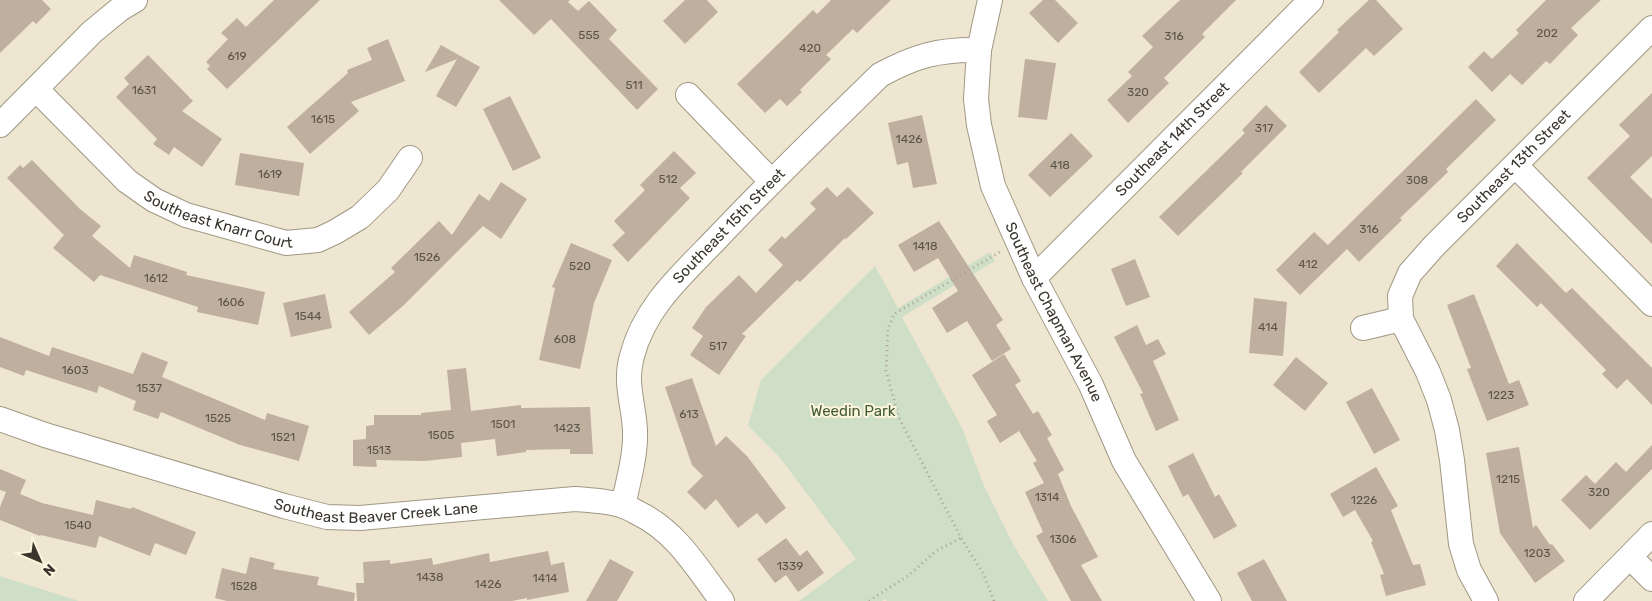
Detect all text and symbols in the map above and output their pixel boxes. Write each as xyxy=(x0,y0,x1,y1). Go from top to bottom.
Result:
house number: 202 xyxy=(1536,26,1558,40)
house number: 555 xyxy=(578,28,600,42)
house number: 316 xyxy=(1164,29,1184,43)
house number: 420 xyxy=(799,41,821,55)
house number: 619 xyxy=(227,49,247,63)
house number: 511 xyxy=(625,78,643,92)
street label: Southeast 14th Street xyxy=(1112,78,1233,200)
house number: 1631 xyxy=(132,83,156,97)
house number: 320 xyxy=(1127,85,1149,99)
street label: Southeast 13th Street xyxy=(1453,106,1574,227)
house number: 1615 xyxy=(311,112,335,126)
house number: 317 xyxy=(1255,121,1273,135)
house number: 1426 xyxy=(896,132,922,146)
house number: 418 xyxy=(1050,158,1070,172)
street label: Southeast 15th Street xyxy=(669,165,789,287)
house number: 1619 xyxy=(258,167,282,181)
house number: 512 xyxy=(658,172,678,186)
house number: 308 xyxy=(1406,173,1428,187)
street label: Southeast Knarr Court xyxy=(140,187,293,252)
street label: Southeast Chapman Avenue xyxy=(1001,219,1106,405)
house number: 316 xyxy=(1359,222,1379,236)
house number: 1418 xyxy=(912,239,938,253)
house number: 1526 xyxy=(414,250,440,264)
house number: 412 xyxy=(1298,257,1318,271)
house number: 520 xyxy=(569,259,591,273)
house number: 1612 xyxy=(144,271,168,285)
house number: 1606 xyxy=(217,295,245,309)
house number: 1544 xyxy=(294,309,322,323)
house number: 414 xyxy=(1258,320,1278,334)
house number: 608 xyxy=(554,332,576,346)
house number: 517 xyxy=(709,339,727,353)
house number: 1603 xyxy=(61,363,89,377)
house number: 1537 xyxy=(136,381,162,395)
house number: 1223 xyxy=(1488,388,1514,402)
park label: Weedin Park xyxy=(810,402,896,420)
house number: 613 xyxy=(679,407,699,421)
house number: 1525 xyxy=(205,411,231,425)
house number: 1501 xyxy=(490,417,516,431)
house number: 1423 xyxy=(554,421,580,435)
house number: 1505 xyxy=(427,428,455,442)
house number: 1521 xyxy=(271,430,295,444)
house number: 1513 xyxy=(367,443,391,457)
house number: 1215 xyxy=(1496,472,1520,486)
house number: 320 xyxy=(1588,485,1610,499)
house number: 1314 xyxy=(1035,490,1060,504)
house number: 1226 xyxy=(1351,493,1377,507)
street label: Southeast Beaver Creek Lane xyxy=(272,495,479,527)
house number: 1540 xyxy=(64,518,92,532)
house number: 1306 xyxy=(1049,532,1077,546)
north arrow xyxy=(15,536,65,586)
house number: 1203 xyxy=(1523,546,1551,560)
house number: 1339 xyxy=(777,559,803,573)
text: N xyxy=(39,560,58,579)
house number: 1438 xyxy=(416,570,444,584)
house number: 1414 xyxy=(533,571,558,585)
house number: 1426 xyxy=(475,577,501,591)
house number: 1528 xyxy=(231,579,257,593)

